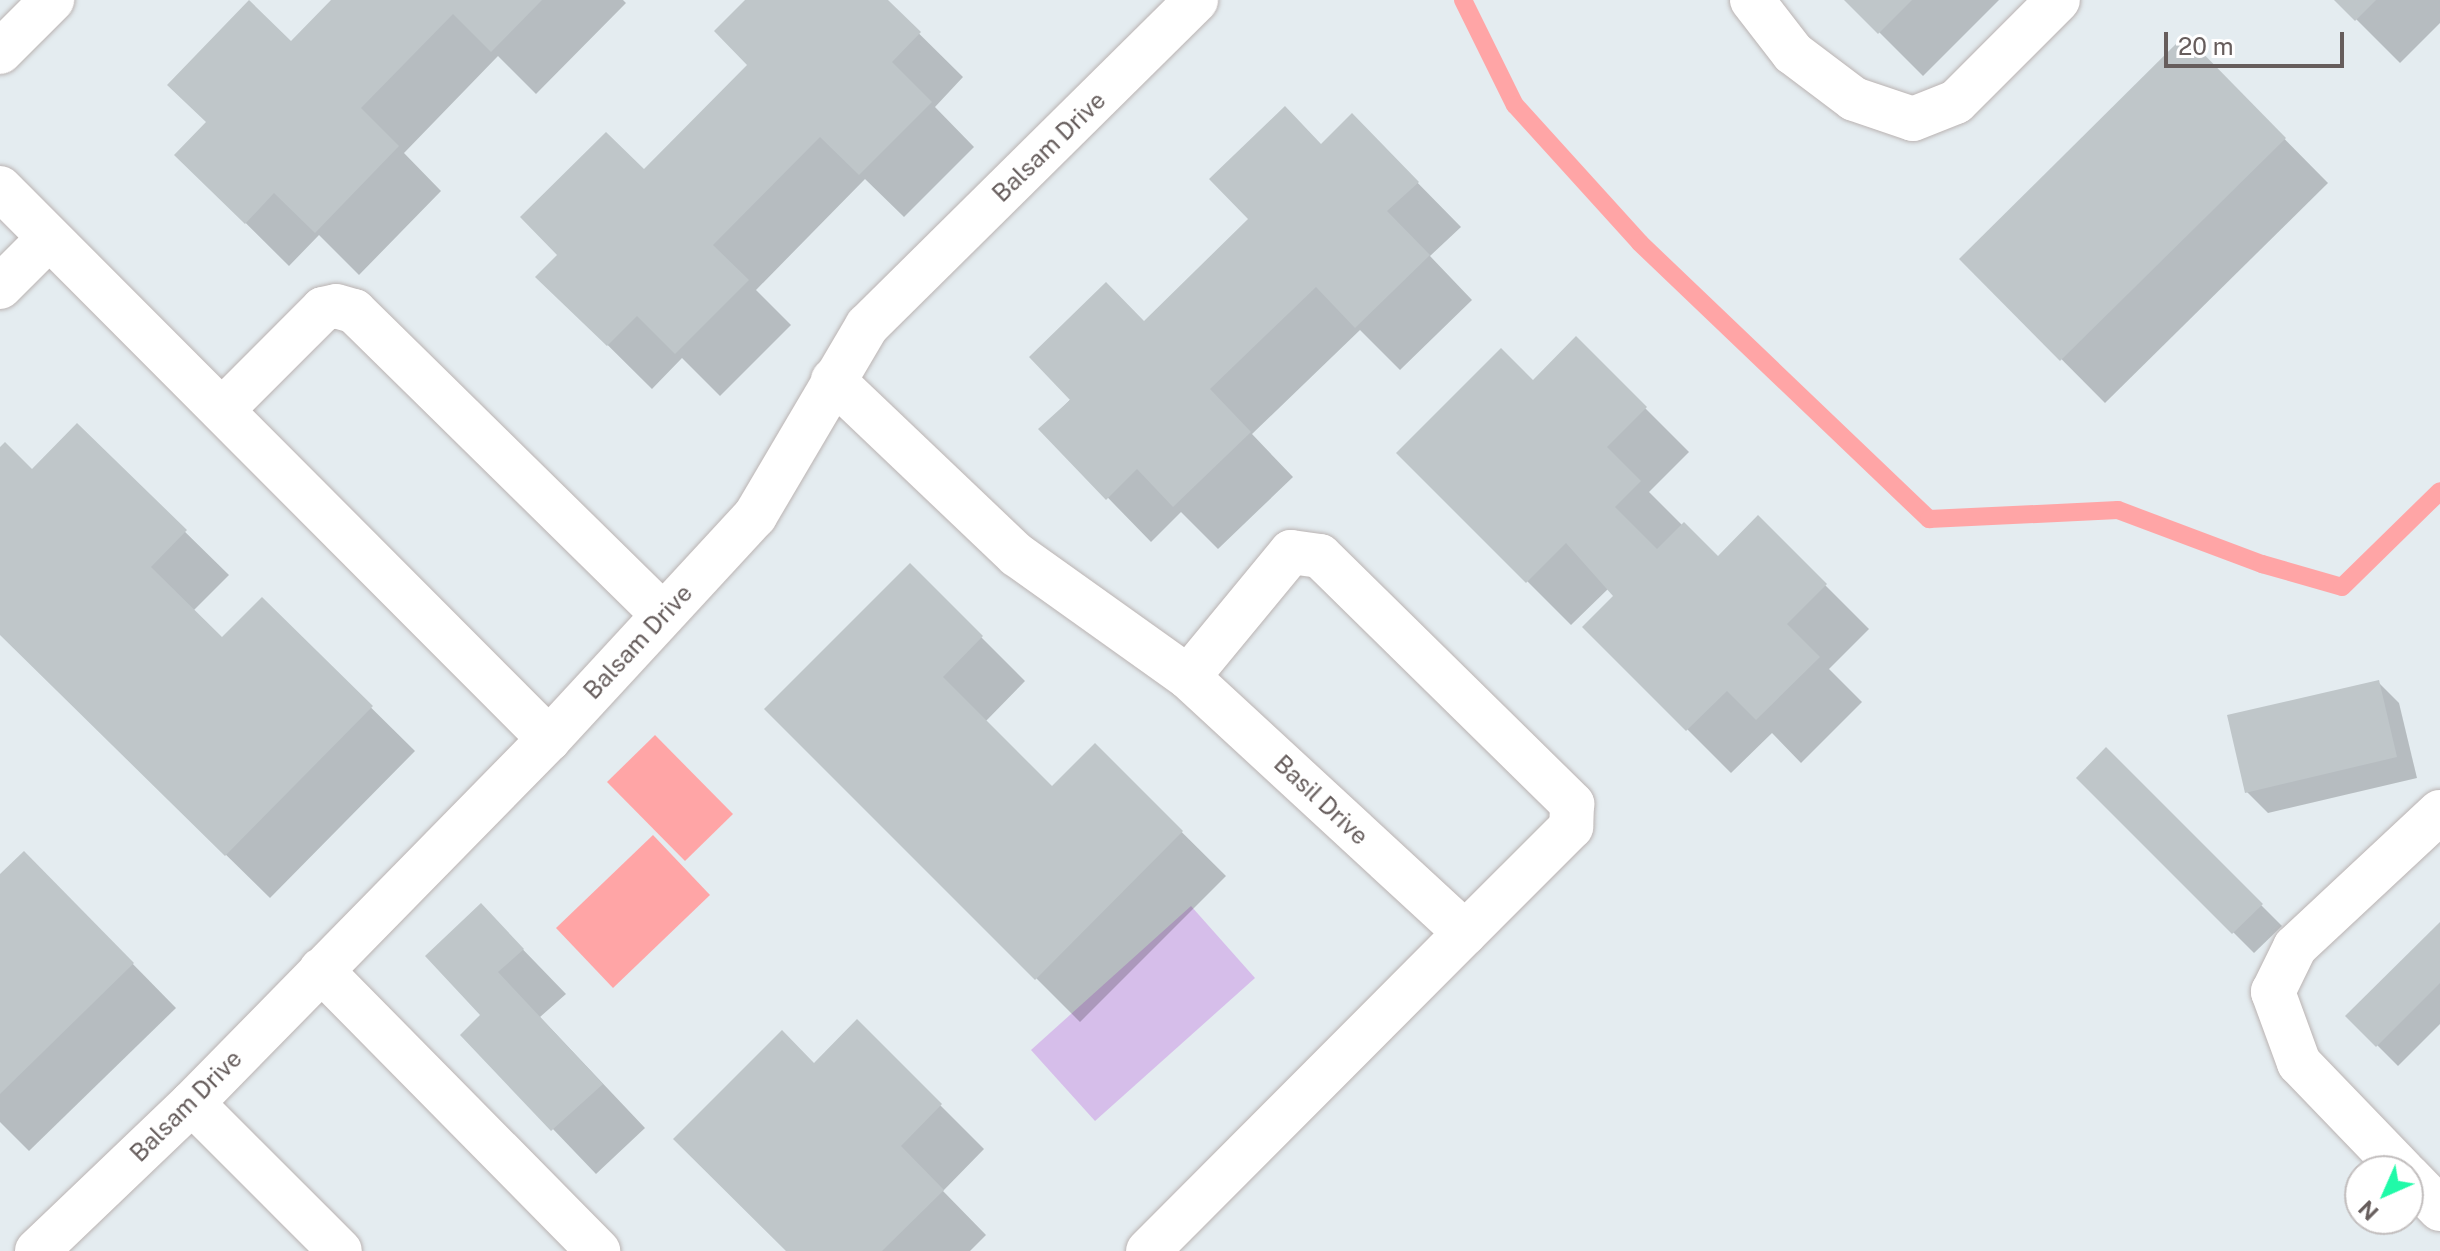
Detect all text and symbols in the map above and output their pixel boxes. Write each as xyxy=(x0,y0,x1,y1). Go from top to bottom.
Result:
scale bar xyxy=(2168,16,2348,66)
text: 20 m xyxy=(2178,32,2234,60)
street label: Balsam Drive xyxy=(987,86,1111,208)
street label: Balsam Drive xyxy=(578,579,698,705)
street label: Basil Drive xyxy=(1268,749,1374,851)
street label: Balsam Drive xyxy=(124,1044,248,1168)
north arrow xyxy=(2344,1155,2424,1235)
text: N xyxy=(2353,1195,2384,1226)

